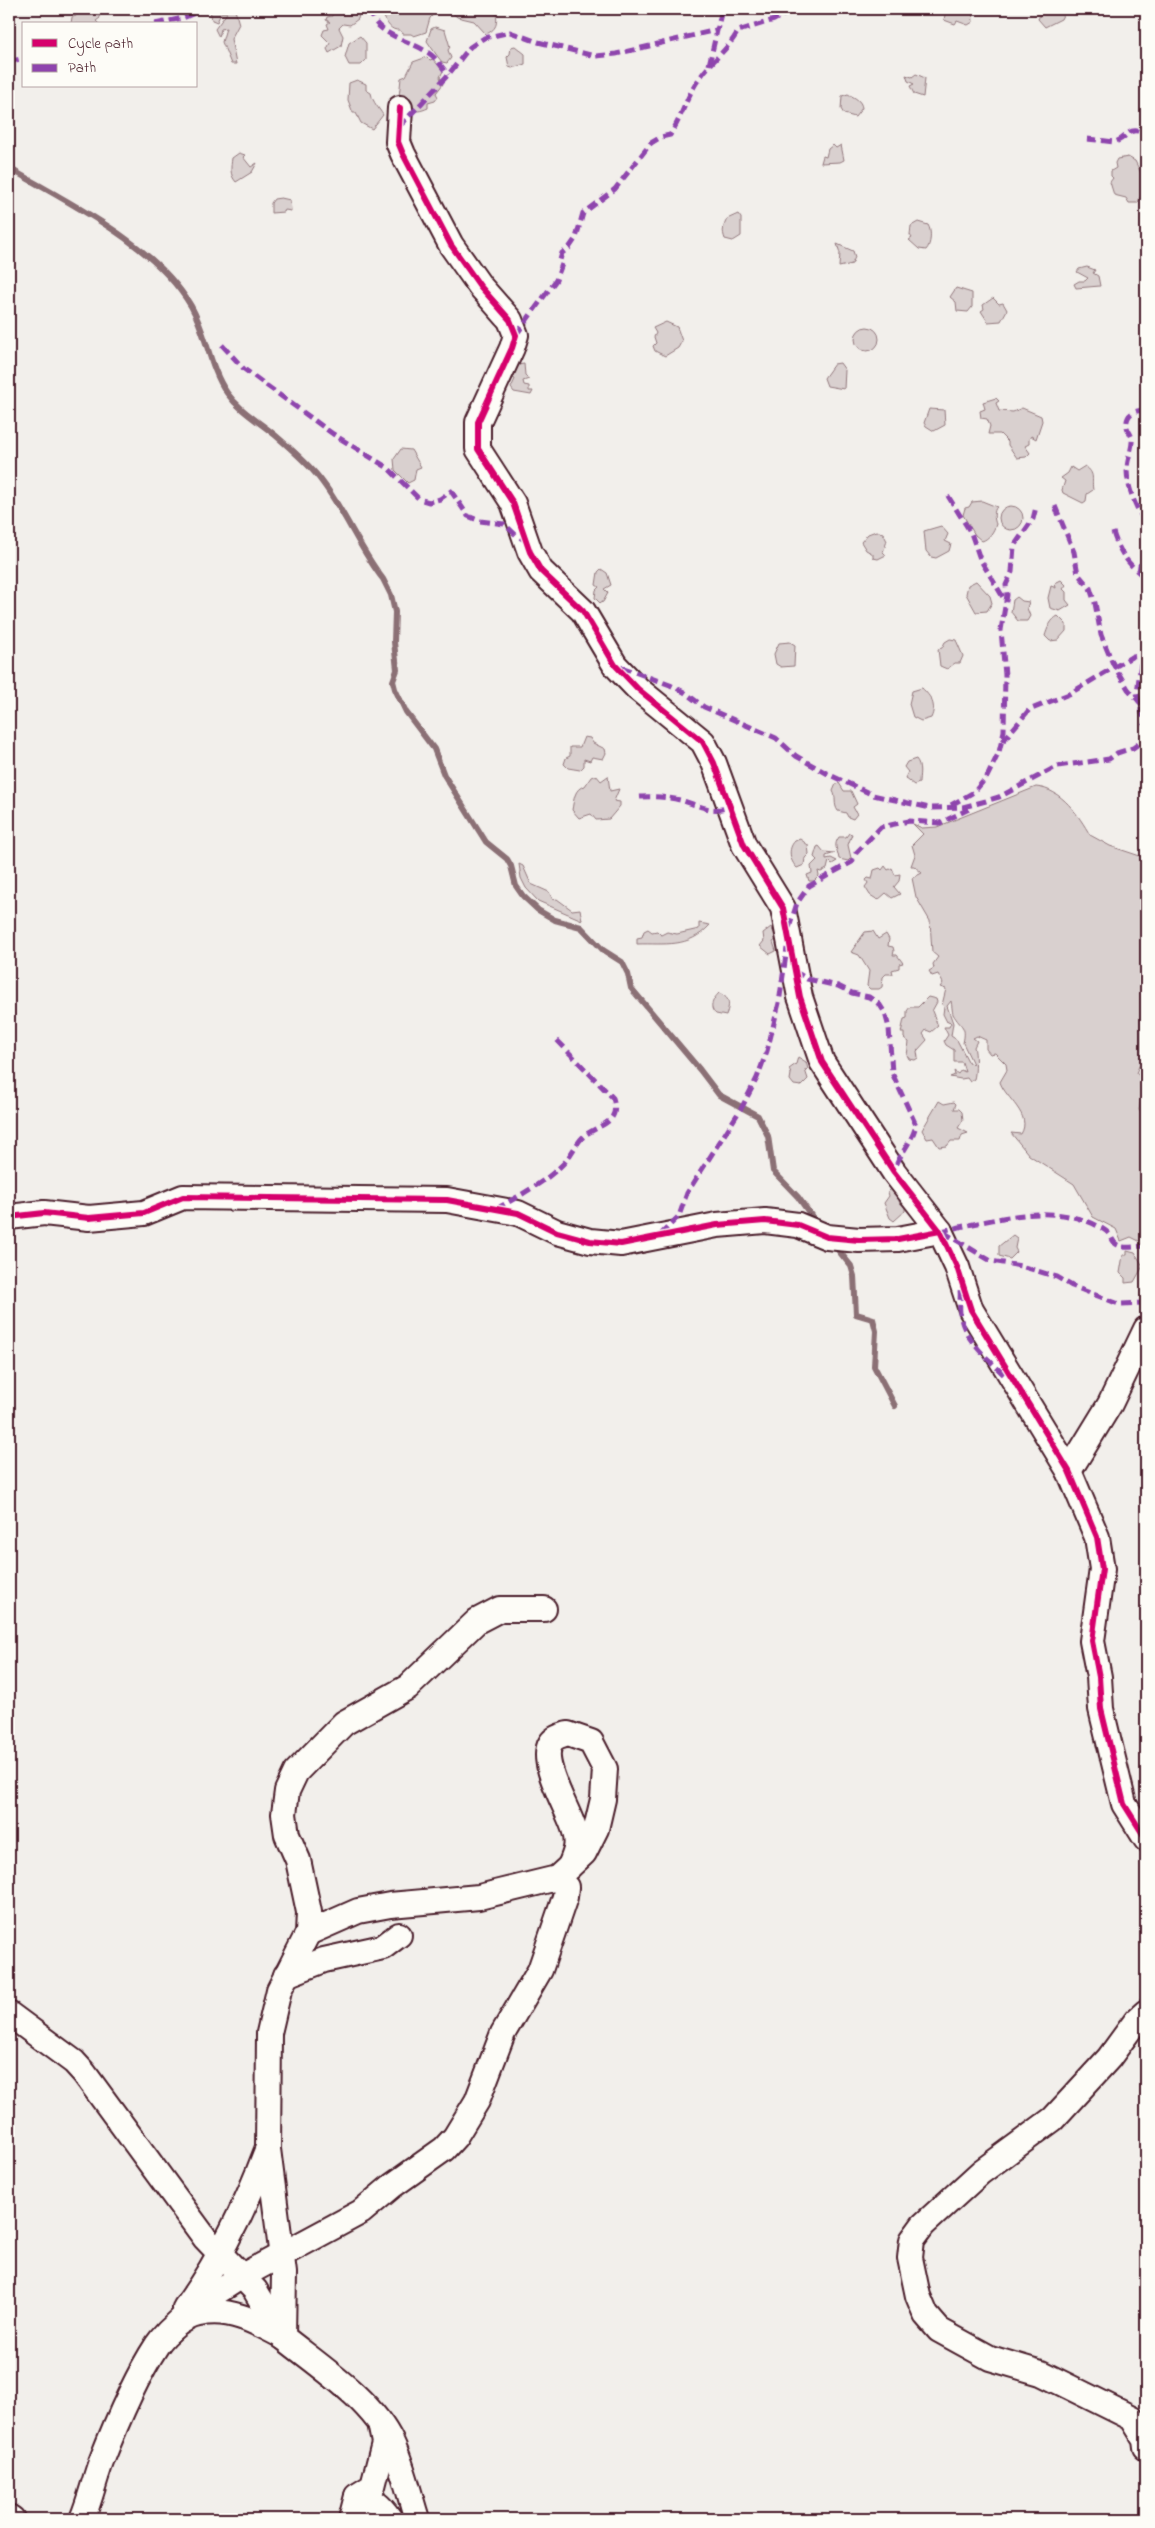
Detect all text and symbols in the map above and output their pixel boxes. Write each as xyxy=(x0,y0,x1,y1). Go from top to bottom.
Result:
legend xyxy=(22,22,198,88)
text: Cycle path xyxy=(68,33,133,56)
text: Path xyxy=(68,57,96,79)

